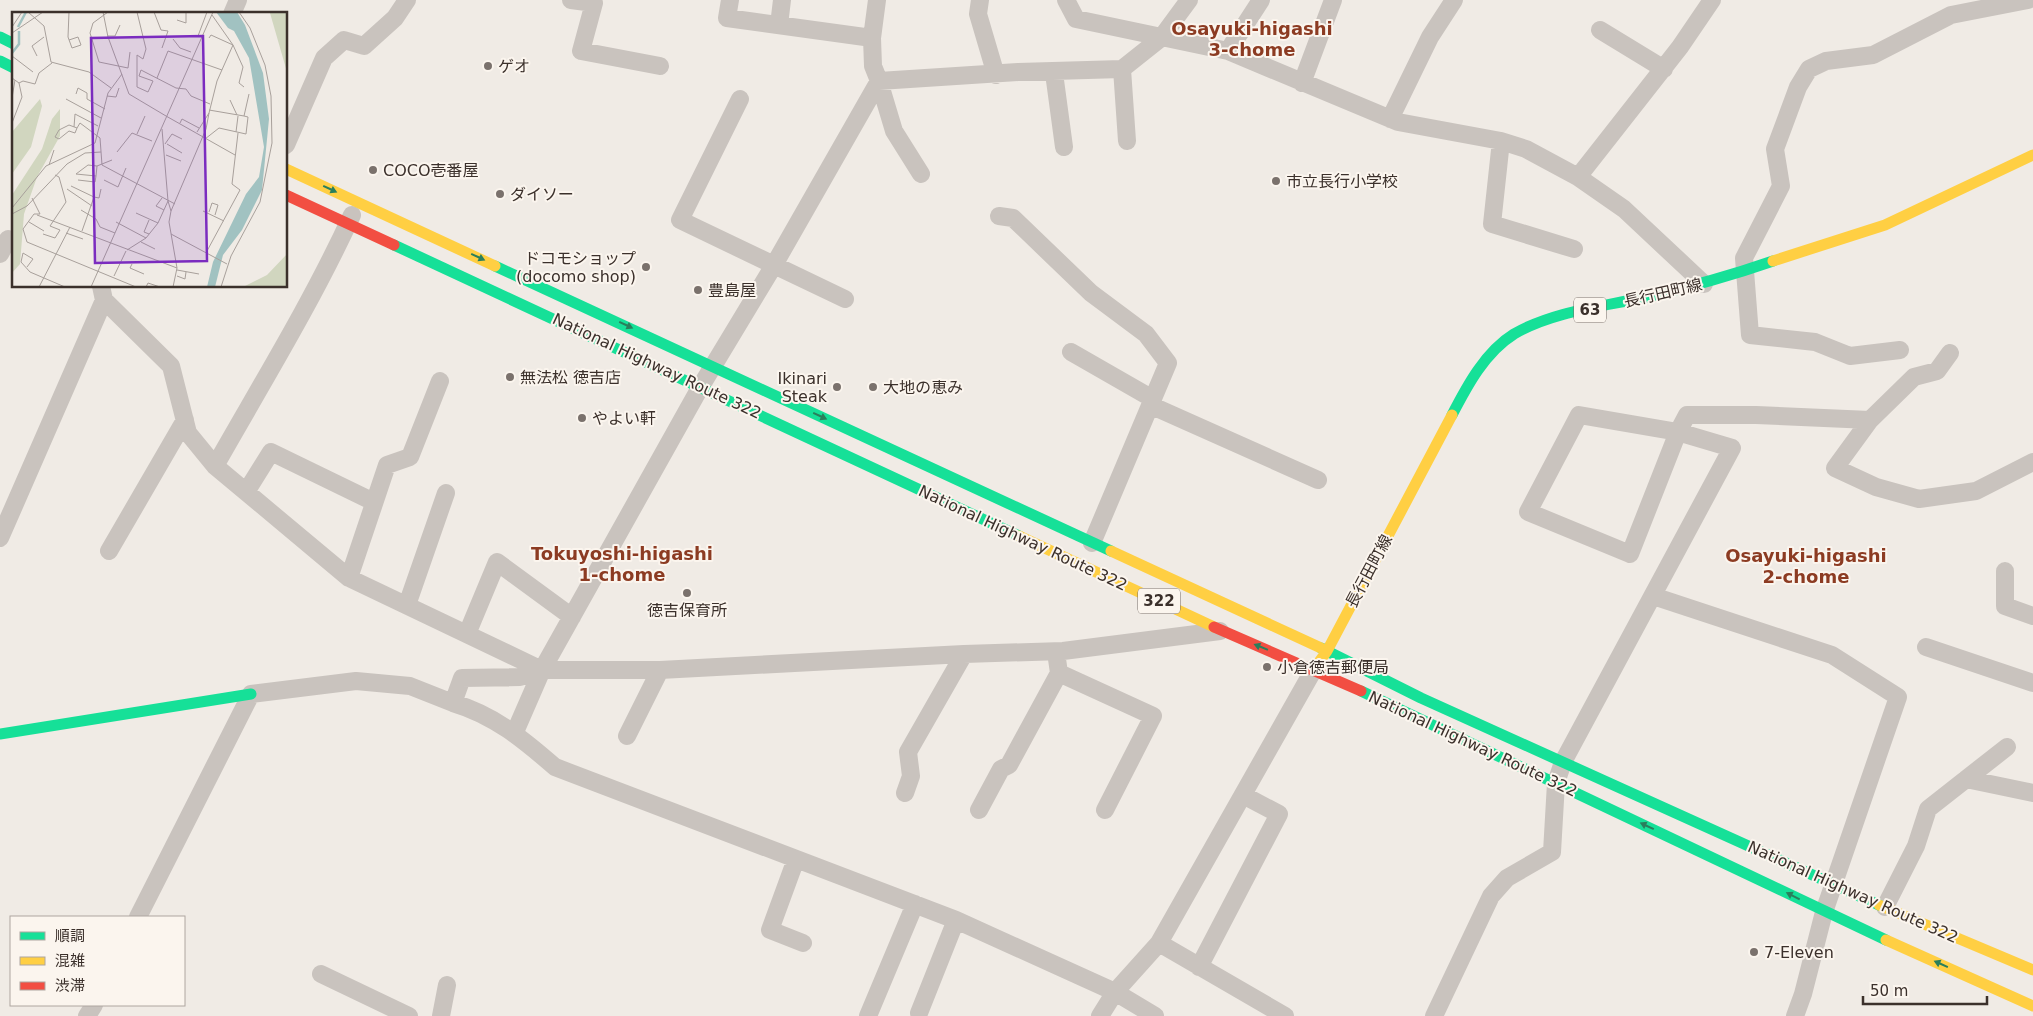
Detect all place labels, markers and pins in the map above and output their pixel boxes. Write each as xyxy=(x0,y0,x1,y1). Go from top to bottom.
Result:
place label: ゲオ xyxy=(498,57,530,76)
marker: ゲオ xyxy=(482,60,494,72)
place label: COCO壱番屋 xyxy=(383,161,479,180)
marker: COCO壱番屋 xyxy=(367,164,379,176)
place label: 市立長行小学校 xyxy=(1286,172,1398,191)
marker: 市立長行小学校 xyxy=(1270,175,1282,187)
place label: ダイソー xyxy=(510,185,574,204)
marker: ダイソー xyxy=(494,188,506,200)
place label: ドコモショップ (docomo shop) xyxy=(516,249,636,286)
marker: ドコモショップ (docomo shop) xyxy=(640,261,652,273)
place label: 豊島屋 xyxy=(708,281,756,300)
marker: 豊島屋 xyxy=(692,284,704,296)
place label: 無法松 徳吉店 xyxy=(520,368,621,387)
place label: Ikinari Steak xyxy=(778,369,828,406)
marker: 無法松 徳吉店 xyxy=(504,371,516,383)
place label: 大地の恵み xyxy=(883,378,963,397)
marker: Ikinari Steak xyxy=(831,381,843,393)
marker: 大地の恵み xyxy=(867,381,879,393)
place label: やよい軒 xyxy=(592,409,656,428)
marker: やよい軒 xyxy=(576,412,588,424)
marker: 徳吉保育所 xyxy=(681,587,693,599)
place label: 徳吉保育所 xyxy=(647,601,727,620)
place label: 小倉徳吉郵便局 xyxy=(1277,658,1389,677)
marker: 小倉徳吉郵便局 xyxy=(1261,661,1273,673)
place label: 7-Eleven xyxy=(1764,943,1834,962)
marker: 7-Eleven xyxy=(1748,946,1760,958)

